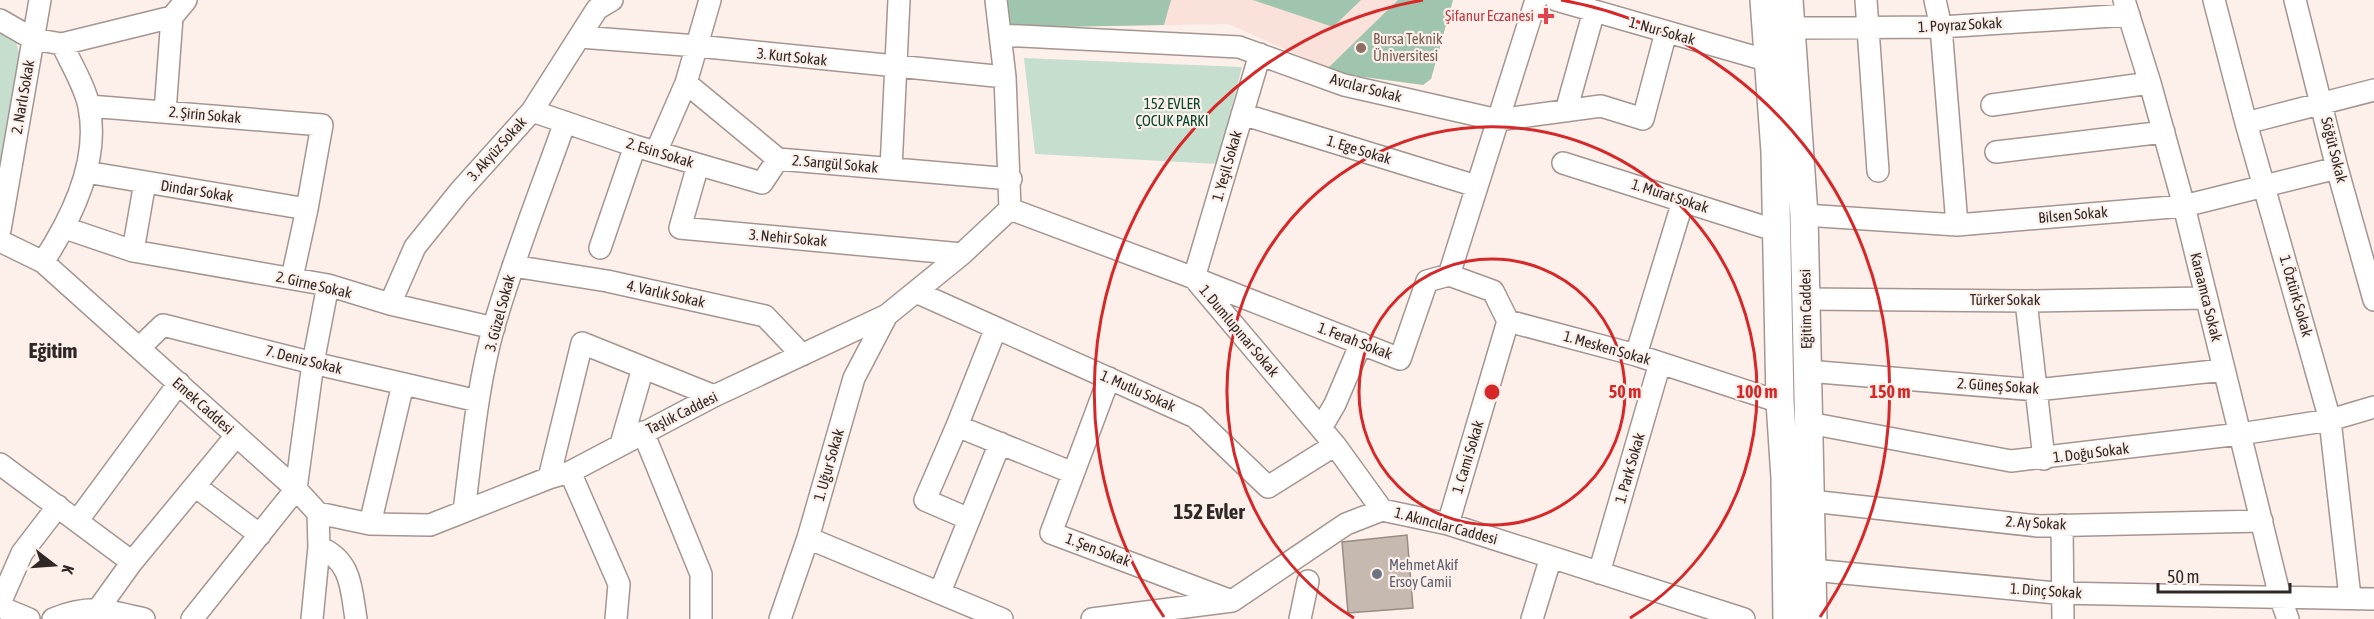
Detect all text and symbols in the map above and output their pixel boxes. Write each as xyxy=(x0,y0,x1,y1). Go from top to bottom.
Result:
place label: Şifanur Eczanesi xyxy=(1445,7,1534,24)
marker: Şifanur Eczanesi xyxy=(1539,9,1553,23)
street label: 1. Nur Sokak xyxy=(1627,13,1697,48)
street label: 1. Poyraz Sokak xyxy=(1918,14,2003,35)
place label: Bursa Teknik Üniversitesi xyxy=(1373,30,1443,64)
marker: Bursa Teknik Üniversitesi xyxy=(1354,41,1368,55)
street label: 3. Kurt Sokak xyxy=(756,44,828,69)
street label: 2. Narlı Sokak xyxy=(8,58,37,135)
street label: Avcılar Sokak xyxy=(1329,70,1404,105)
park label: 152 EVLER ÇOCUK PARKI xyxy=(1136,95,1209,129)
street label: 2. Şirin Sokak xyxy=(168,103,242,126)
street label: 3. Akyüz Sokak xyxy=(463,113,530,184)
street label: Söğüt Sokak xyxy=(2318,115,2351,185)
street label: 1. Yeşil Sokak xyxy=(1208,128,1245,203)
street label: 1. Ege Sokak xyxy=(1325,132,1394,168)
street label: 2. Esin Sokak xyxy=(624,134,696,171)
street label: 2. Sarıgül Sokak xyxy=(791,151,879,176)
street label: 1. Murat Sokak xyxy=(1629,175,1711,216)
street label: Dindar Sokak xyxy=(160,176,235,205)
street label: Bilsen Sokak xyxy=(2038,203,2109,226)
street label: 3. Nehir Sokak xyxy=(748,226,828,249)
street label: Karaamca Sokak xyxy=(2187,251,2226,343)
street label: 1. Öztürk Sokak xyxy=(2277,253,2316,339)
street label: 2. Girne Sokak xyxy=(275,268,354,302)
street label: Eğitim Caddesi xyxy=(1796,269,1815,349)
street label: 3. Güzel Sokak xyxy=(481,272,518,353)
street label: 4. Varlık Sokak xyxy=(625,276,707,311)
street label: 1. Dumlupınar Sokak xyxy=(1196,281,1283,380)
street label: Türker Sokak xyxy=(1970,291,2041,308)
street label: 1. Ferah Sokak xyxy=(1316,319,1395,363)
street label: 1. Mesken Sokak xyxy=(1562,327,1653,368)
district label: Eğitim xyxy=(29,338,77,362)
street label: 7. Deniz Sokak xyxy=(264,342,345,377)
street label: 1. Mutlu Sokak xyxy=(1098,366,1179,415)
street label: Emek Caddesi xyxy=(169,374,237,437)
street label: 2. Güneş Sokak xyxy=(1957,374,2040,397)
text: 50 m xyxy=(1609,381,1641,402)
text: 100 m xyxy=(1737,381,1777,402)
text: 150 m xyxy=(1870,381,1910,402)
centre of rings xyxy=(1482,382,1502,402)
street label: Taşlık Caddesi xyxy=(643,388,720,437)
street label: 1. Cami Sokak xyxy=(1448,418,1487,495)
street label: 1. Uğur Sokak xyxy=(810,426,847,503)
street label: 1. Park Sokak xyxy=(1611,430,1648,505)
street label: 1. Doğu Sokak xyxy=(2052,439,2130,466)
district label: 152 Evler xyxy=(1173,499,1245,523)
street label: 1. Akıncılar Caddesi xyxy=(1393,504,1499,547)
street label: 2. Ay Sokak xyxy=(2005,512,2067,533)
street label: 1. Şen Sokak xyxy=(1064,529,1133,570)
north arrow xyxy=(24,535,84,595)
place label: Mehmet Akif Ersoy Camii xyxy=(1389,556,1458,590)
scale bar xyxy=(2158,556,2290,594)
text: K xyxy=(59,563,78,576)
text: 50 m xyxy=(2167,566,2199,587)
marker: Mehmet Akif Ersoy Camii xyxy=(1370,567,1384,581)
street label: 1. Dinç Sokak xyxy=(2010,580,2083,602)

